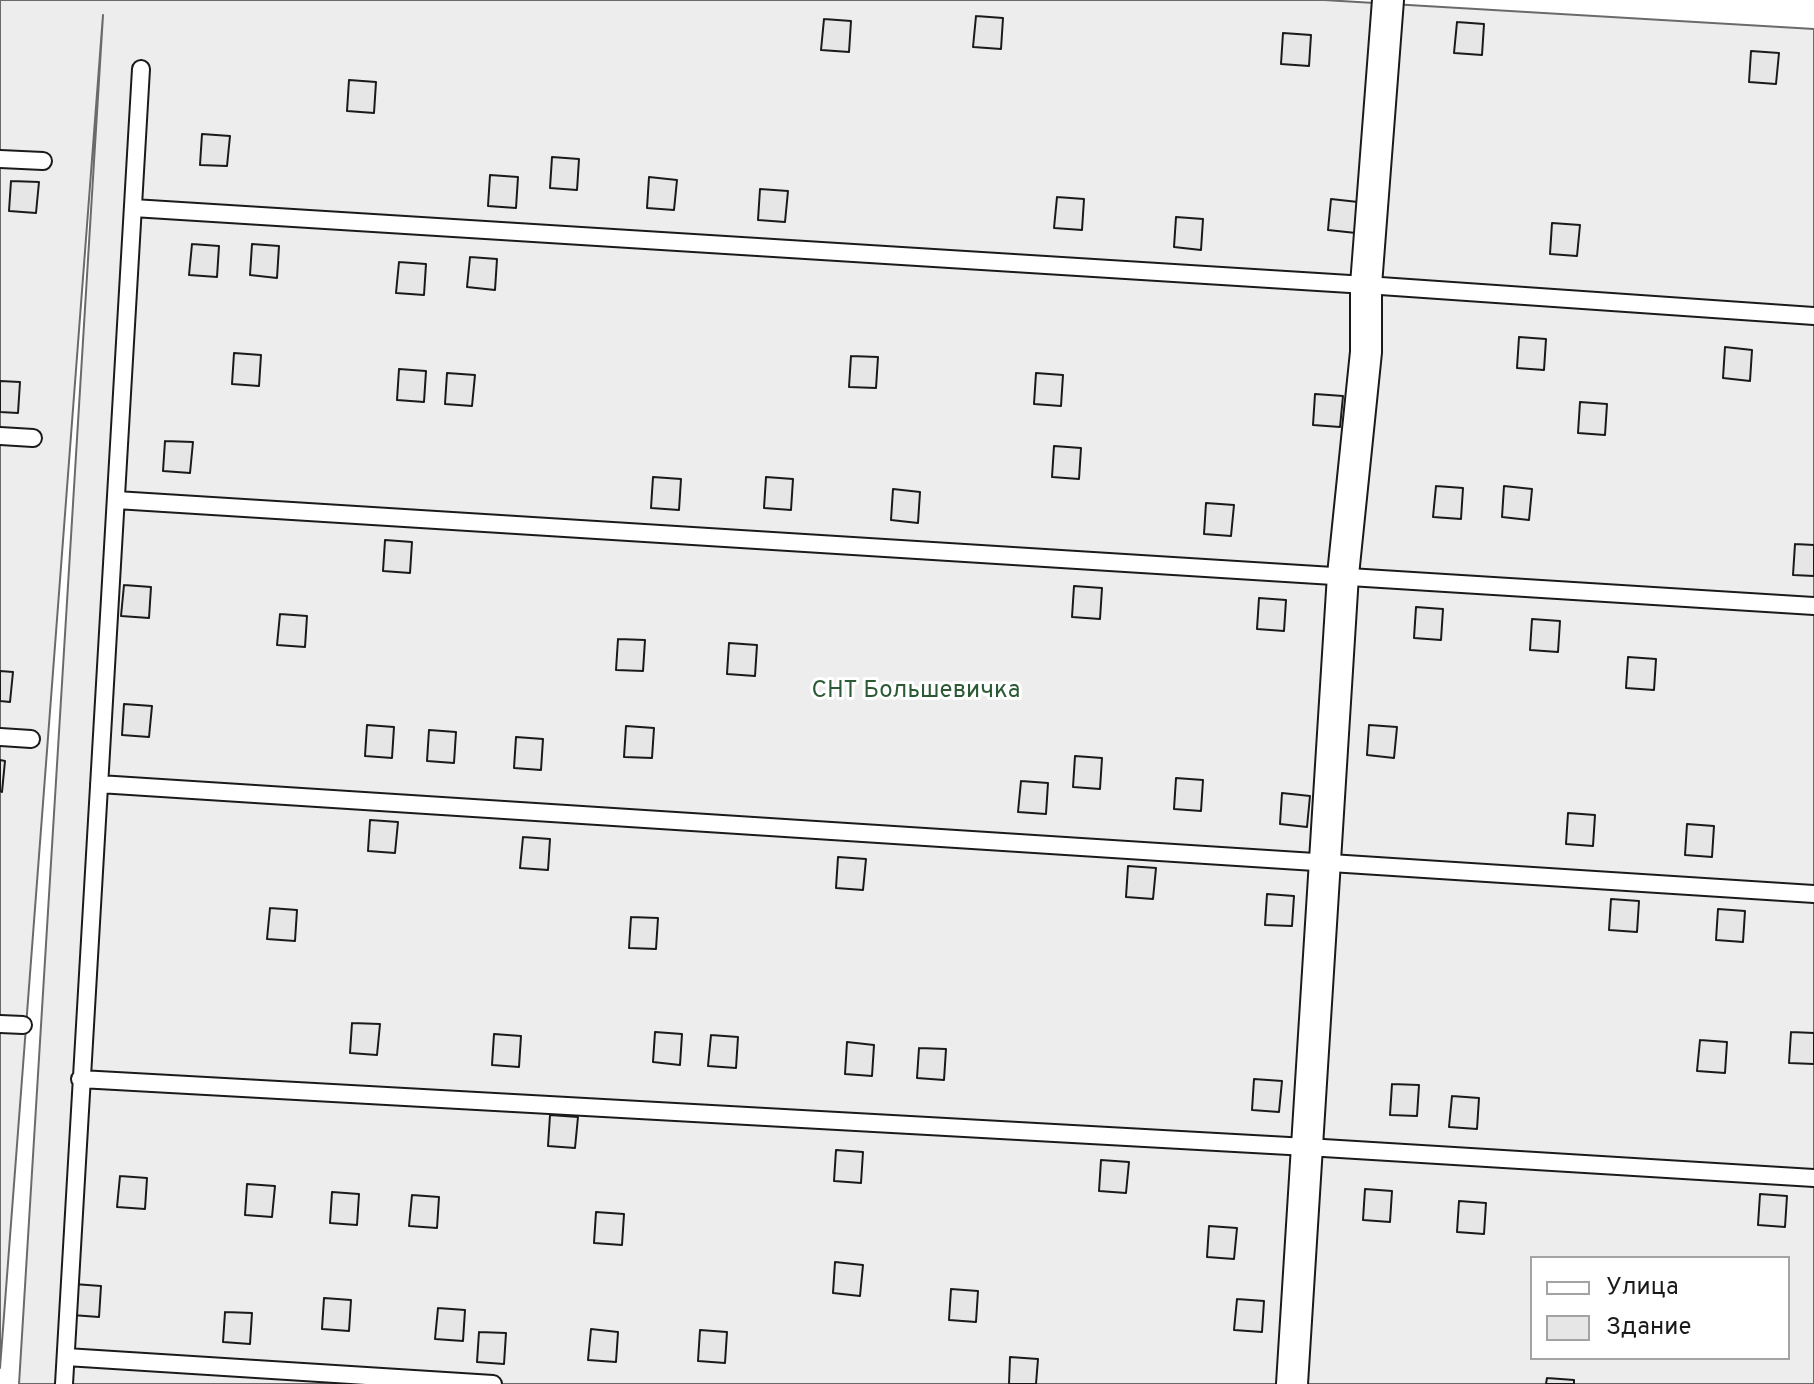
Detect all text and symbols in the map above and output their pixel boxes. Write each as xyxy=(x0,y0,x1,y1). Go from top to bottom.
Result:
park label: СНТ Большевичка xyxy=(812,678,1020,706)
legend xyxy=(1530,1256,1790,1360)
text: Улица xyxy=(1606,1273,1679,1303)
text: Здание xyxy=(1606,1313,1692,1343)

